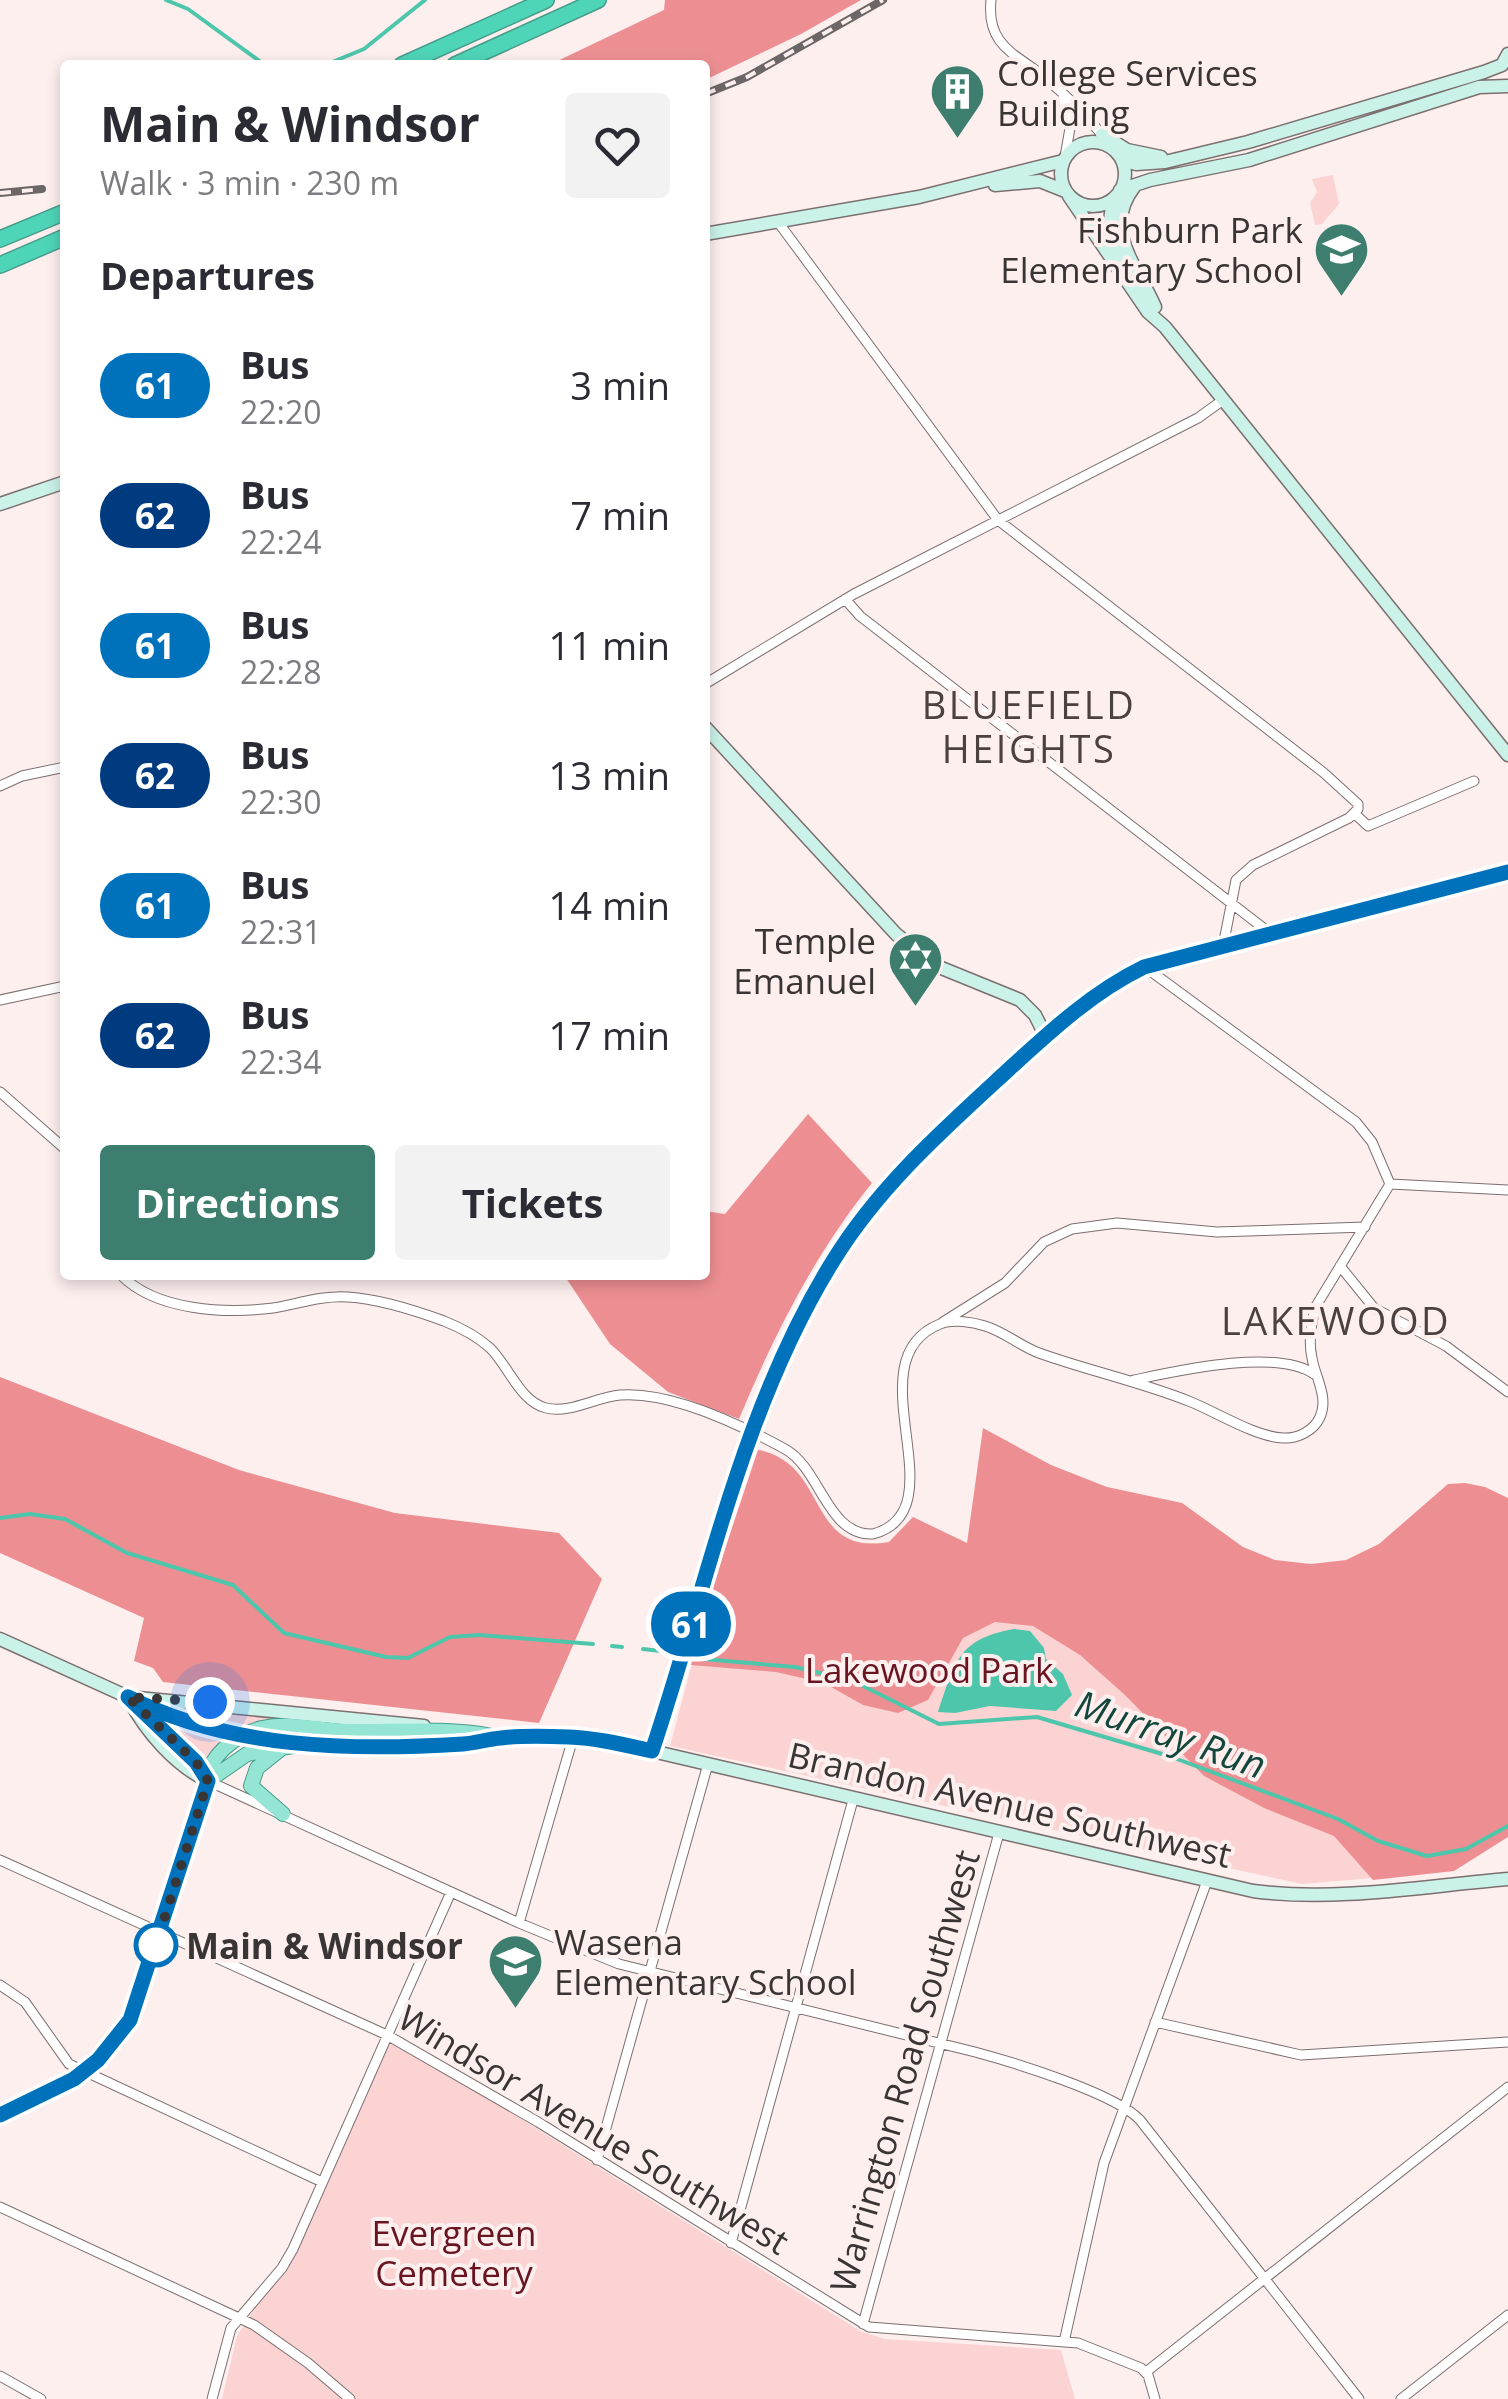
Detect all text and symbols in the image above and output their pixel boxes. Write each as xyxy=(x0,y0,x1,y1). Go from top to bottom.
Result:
place label: College Services Building xyxy=(997,49,1258,136)
building icon: College Services Building xyxy=(928,62,988,141)
text: Main & Windsor xyxy=(100,91,480,156)
button: heart xyxy=(565,93,670,198)
text: Walk · 3 min · 230 m xyxy=(100,161,399,204)
place label: Fishburn Park Elementary School xyxy=(1000,206,1304,293)
school or university icon: Fishburn Park Elementary School xyxy=(1312,219,1372,298)
text: Departures xyxy=(100,249,315,301)
text: Bus xyxy=(240,338,309,390)
text: 3 min xyxy=(570,359,670,411)
text: 61 xyxy=(135,362,175,409)
text: 22:20 xyxy=(240,390,322,433)
text: Bus xyxy=(240,468,309,520)
text: 7 min xyxy=(570,489,670,541)
text: 62 xyxy=(135,492,175,539)
text: 22:24 xyxy=(240,520,322,563)
text: Bus xyxy=(240,598,309,650)
text: 11 min xyxy=(549,619,670,671)
text: 61 xyxy=(135,622,175,669)
text: 22:28 xyxy=(240,650,322,693)
district label: BLUEFIELD HEIGHTS xyxy=(922,678,1136,774)
text: Bus xyxy=(240,728,309,780)
text: 13 min xyxy=(549,749,670,801)
text: 62 xyxy=(135,752,175,799)
text: 22:30 xyxy=(240,780,322,823)
text: Bus xyxy=(240,858,309,910)
text: 14 min xyxy=(549,879,670,931)
text: 61 xyxy=(135,882,175,929)
text: 22:31 xyxy=(240,910,322,953)
place label: Temple Emanuel xyxy=(733,917,876,1004)
synagogue icon: Temple Emanuel xyxy=(885,930,945,1009)
text: Bus xyxy=(240,988,309,1040)
text: 17 min xyxy=(549,1009,670,1061)
text: 62 xyxy=(135,1012,175,1059)
text: 22:34 xyxy=(240,1040,322,1083)
button: Directions xyxy=(100,1145,375,1260)
button: Tickets xyxy=(395,1145,670,1260)
district label: LAKEWOOD xyxy=(1221,1294,1451,1346)
line badge: 61 xyxy=(646,1592,736,1656)
text: 61 xyxy=(671,1601,711,1648)
park label: Lakewood Park xyxy=(805,1646,1054,1693)
water label: Murray Run xyxy=(1069,1676,1273,1790)
your location xyxy=(185,1677,235,1727)
street label: Brandon Avenue Southwest xyxy=(784,1730,1236,1878)
street label: Warrington Road Southwest xyxy=(818,1844,990,2298)
place label: Wasena Elementary School xyxy=(554,1918,857,2005)
place label: Main & Windsor xyxy=(186,1922,463,1969)
marker: Main & Windsor xyxy=(135,1924,177,1966)
school or university icon: Wasena Elementary School xyxy=(485,1931,545,2010)
street label: Windsor Avenue Southwest xyxy=(390,1994,798,2264)
park label: Evergreen Cemetery xyxy=(372,2209,536,2296)

